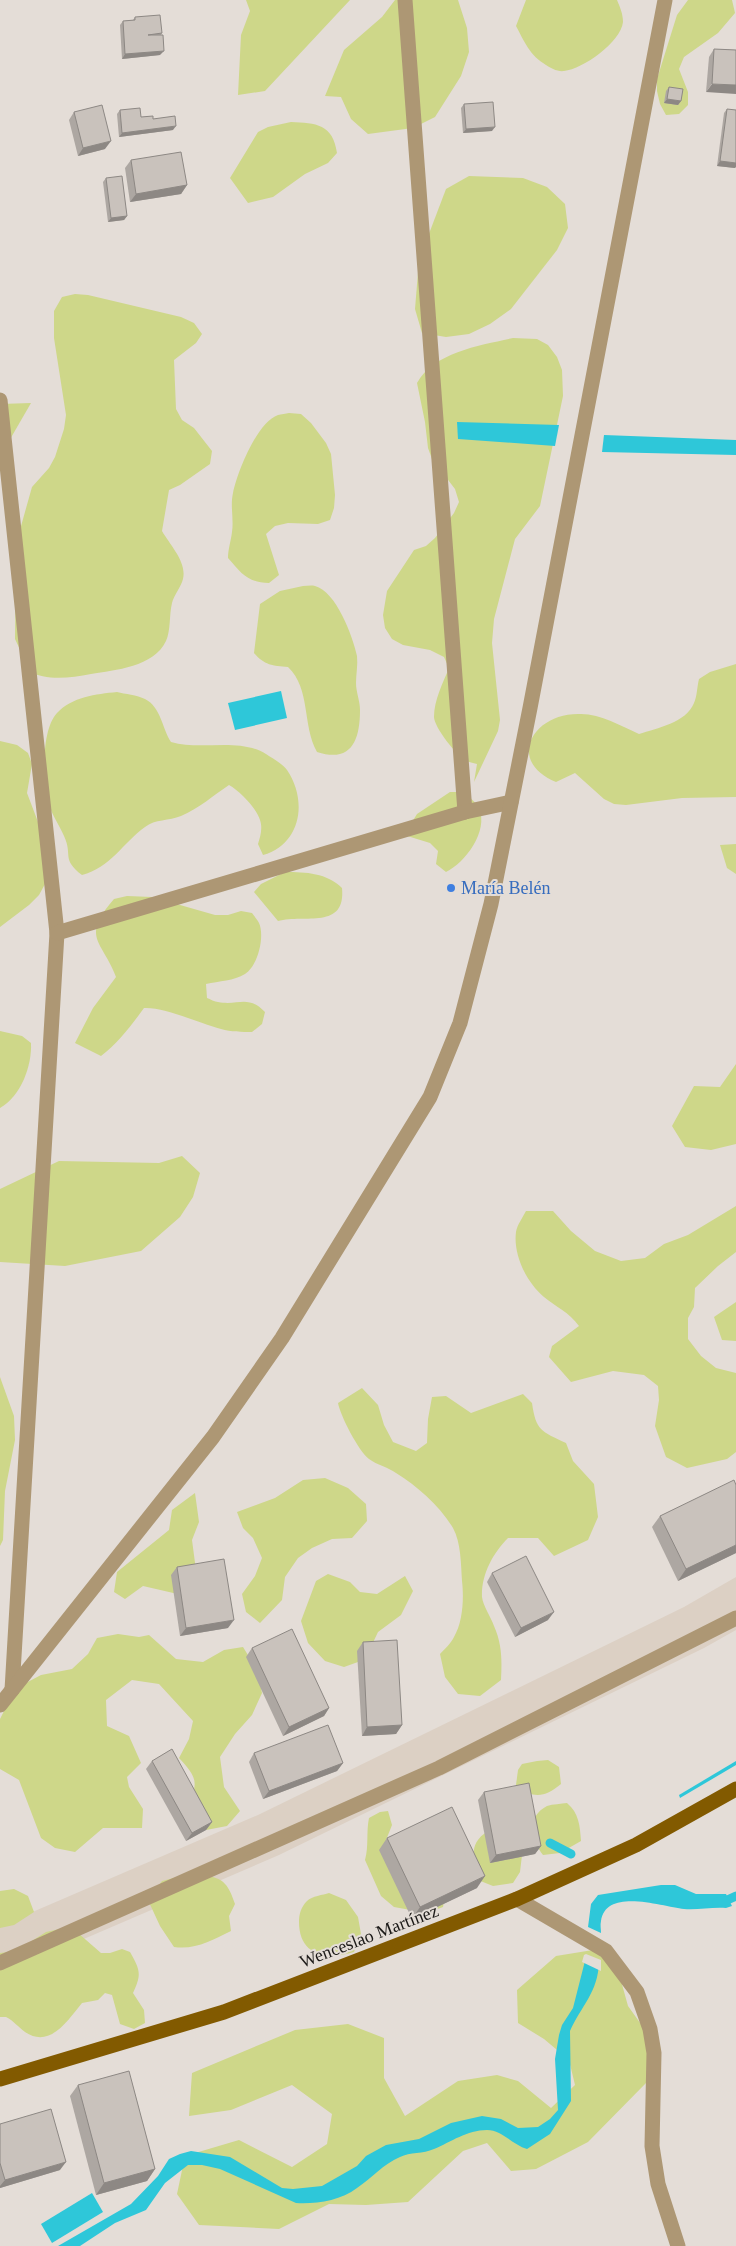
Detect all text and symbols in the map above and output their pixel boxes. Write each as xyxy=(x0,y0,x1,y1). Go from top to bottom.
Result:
place label: María Belén xyxy=(461,878,550,898)
marker: María Belén xyxy=(445,882,457,894)
street label: Wenceslao Martínez xyxy=(297,1900,441,1972)

